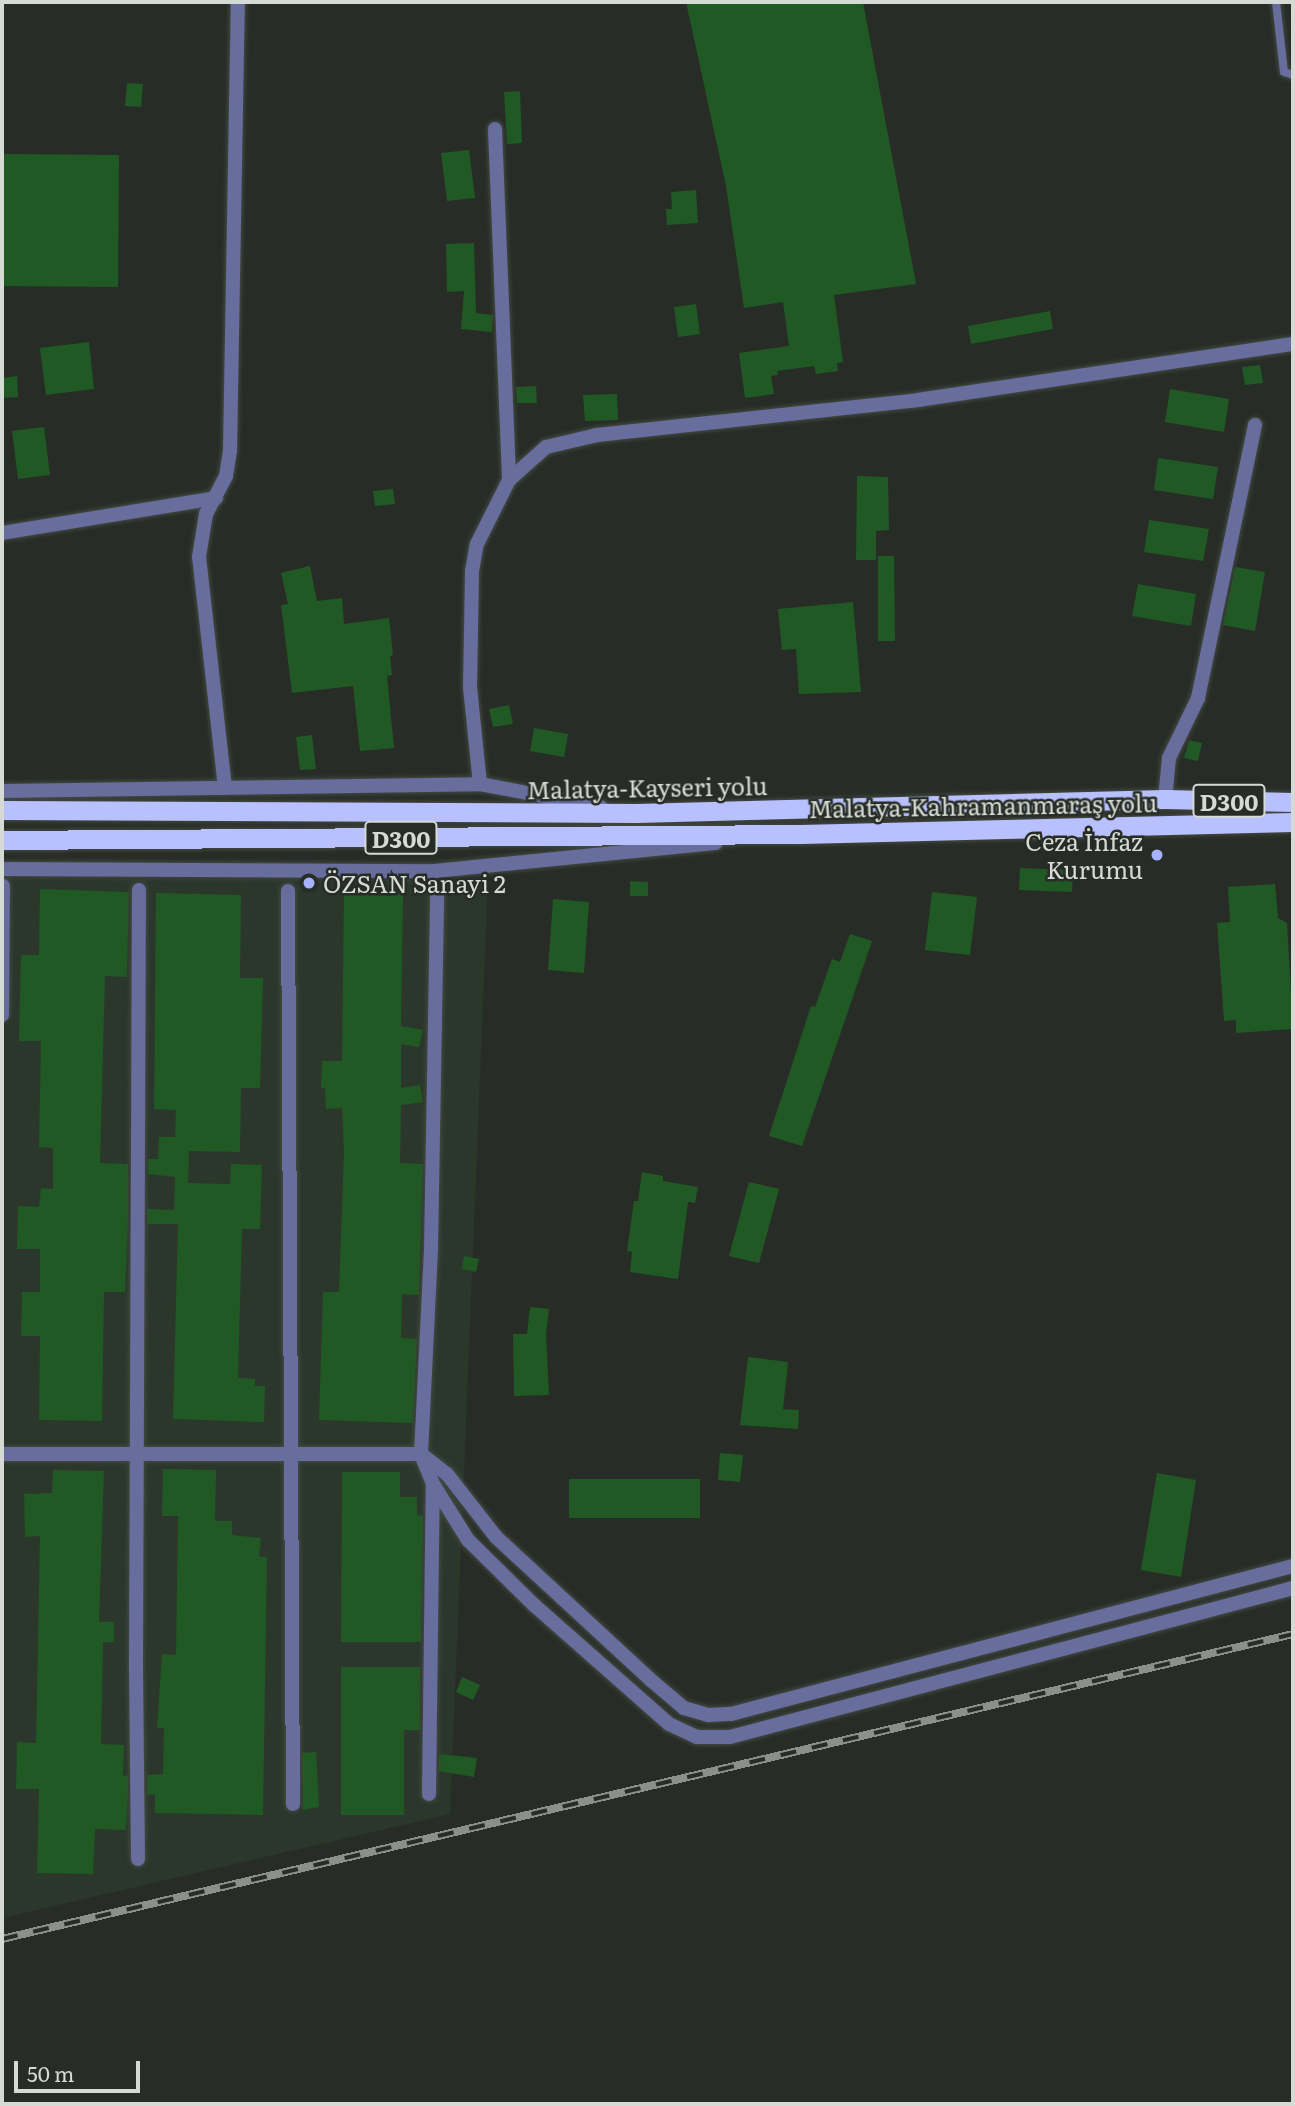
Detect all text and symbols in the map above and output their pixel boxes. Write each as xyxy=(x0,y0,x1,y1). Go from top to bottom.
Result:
street label: Malatya-Kayseri yolu xyxy=(526,771,768,803)
road number: D300 xyxy=(1192,782,1266,820)
street label: Malatya-Kahramanmaraş yolu xyxy=(808,788,1158,822)
road number: D300 xyxy=(364,818,438,858)
place label: Ceza İnfaz Kurumu xyxy=(1025,827,1143,883)
marker: Ceza İnfaz Kurumu xyxy=(1149,847,1165,863)
place label: ÖZSAN Sanayi 2 xyxy=(323,869,506,897)
marker: ÖZSAN Sanayi 2 xyxy=(301,875,317,891)
scale bar xyxy=(18,2046,144,2090)
text: 50 m xyxy=(27,2057,74,2088)

